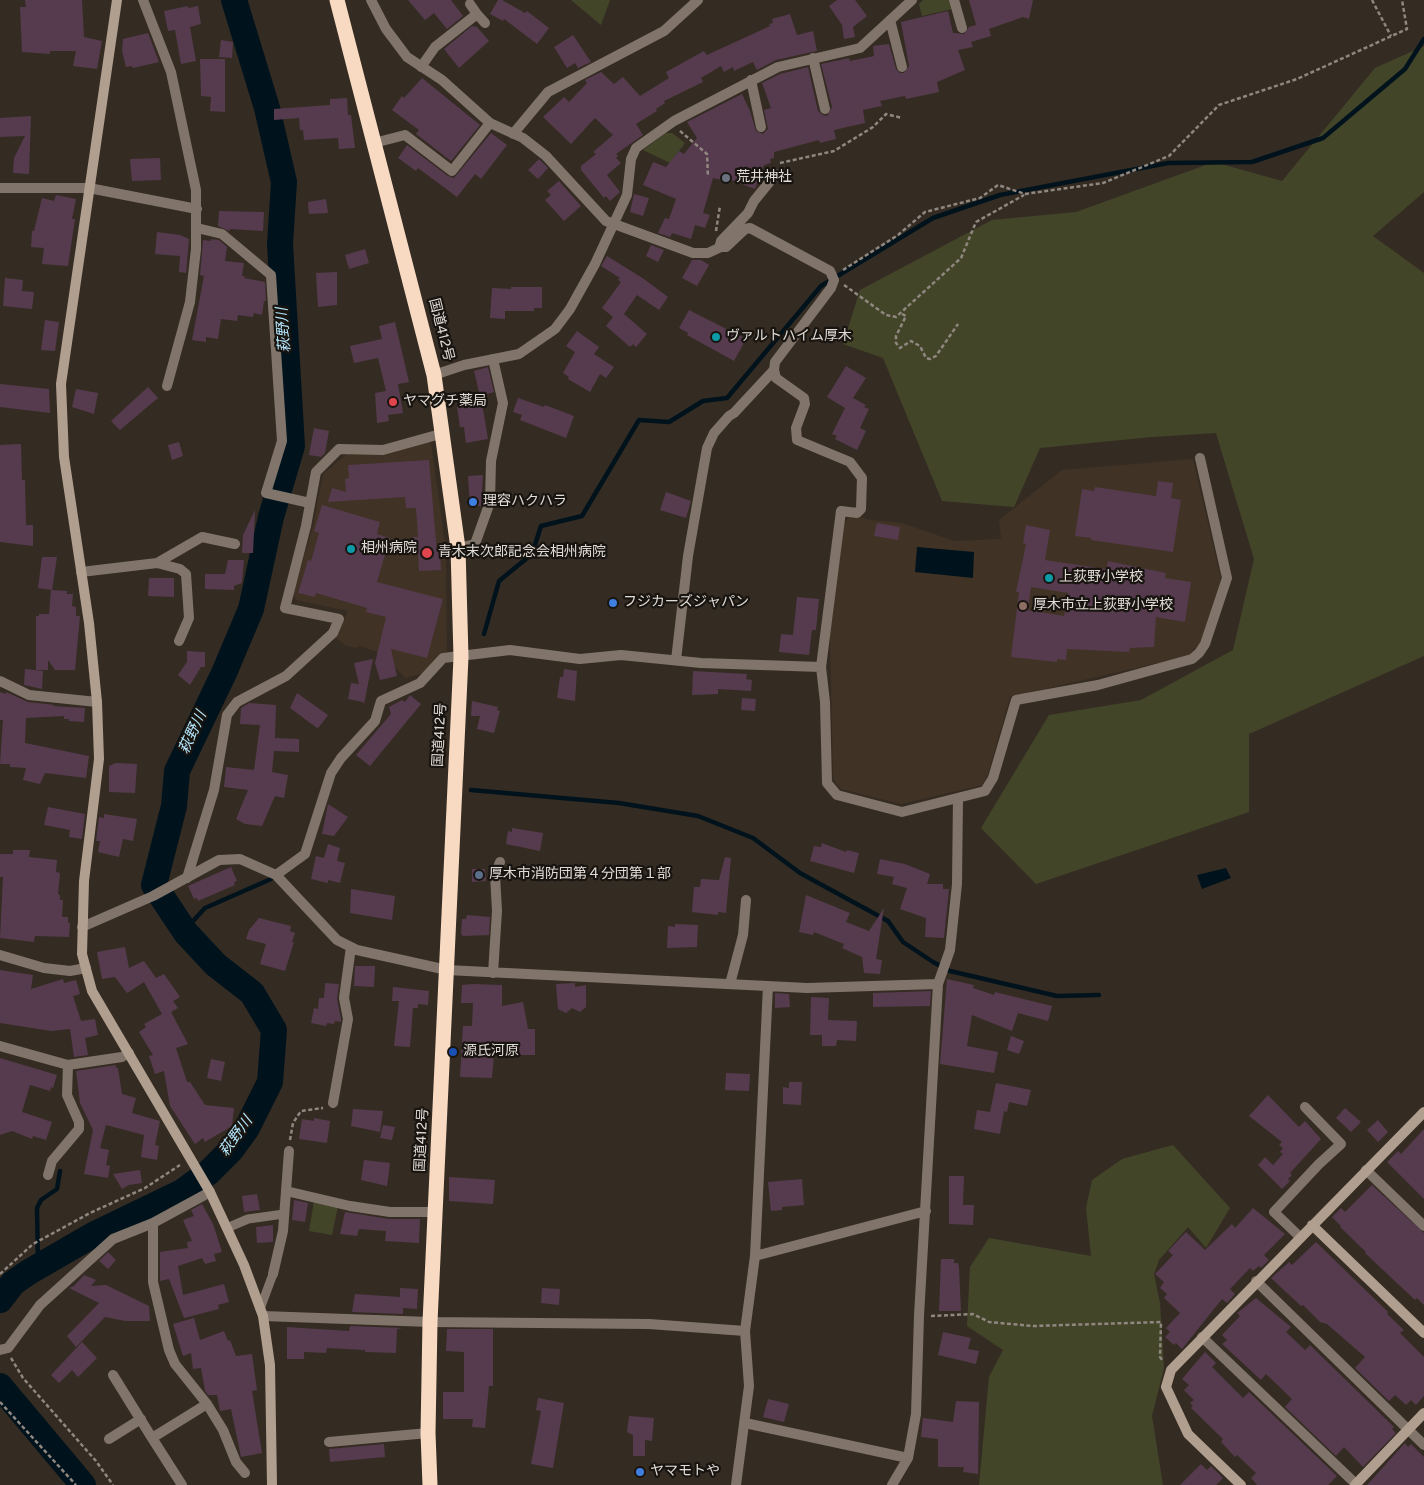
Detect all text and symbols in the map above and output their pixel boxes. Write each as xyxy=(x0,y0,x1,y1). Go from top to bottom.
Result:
place label: 荒井神社 xyxy=(736,170,792,186)
marker: 荒井神社 xyxy=(720,172,732,184)
street label: 国道412号 xyxy=(424,297,456,363)
water label: 萩野川 xyxy=(274,307,296,353)
place label: ヴァルトハイム厚木 xyxy=(726,329,852,345)
marker: ヴァルトハイム厚木 xyxy=(710,331,722,343)
place label: ヤマグチ薬局 xyxy=(403,394,487,410)
marker: ヤマグチ薬局 xyxy=(387,396,399,408)
place label: 理容ハクハラ xyxy=(483,494,567,510)
marker: 理容ハクハラ xyxy=(467,496,479,508)
place label: 相州病院 xyxy=(361,541,417,557)
marker: 相州病院 xyxy=(345,543,357,555)
place label: 青木末次郎記念会相州病院 xyxy=(438,545,606,561)
marker: 青木末次郎記念会相州病院 xyxy=(420,546,434,560)
place label: 上荻野小学校 xyxy=(1059,570,1143,586)
marker: 上荻野小学校 xyxy=(1043,572,1055,584)
place label: フジカーズジャパン xyxy=(623,595,749,611)
marker: フジカーズジャパン xyxy=(607,597,619,609)
place label: 厚木市立上荻野小学校 xyxy=(1033,598,1173,614)
marker: 厚木市立上荻野小学校 xyxy=(1017,600,1029,612)
street label: 国道412号 xyxy=(431,702,451,768)
water label: 萩野川 xyxy=(176,709,212,757)
place label: 厚木市消防団第４分団第１部 xyxy=(489,867,671,883)
marker: 厚木市消防団第４分団第１部 xyxy=(473,869,485,881)
place label: 源氏河原 xyxy=(463,1044,519,1060)
marker: 源氏河原 xyxy=(447,1046,459,1058)
street label: 国道412号 xyxy=(413,1107,433,1173)
water label: 萩野川 xyxy=(216,1114,258,1160)
place label: ヤマモトや xyxy=(650,1464,720,1480)
marker: ヤマモトや xyxy=(634,1466,646,1478)

